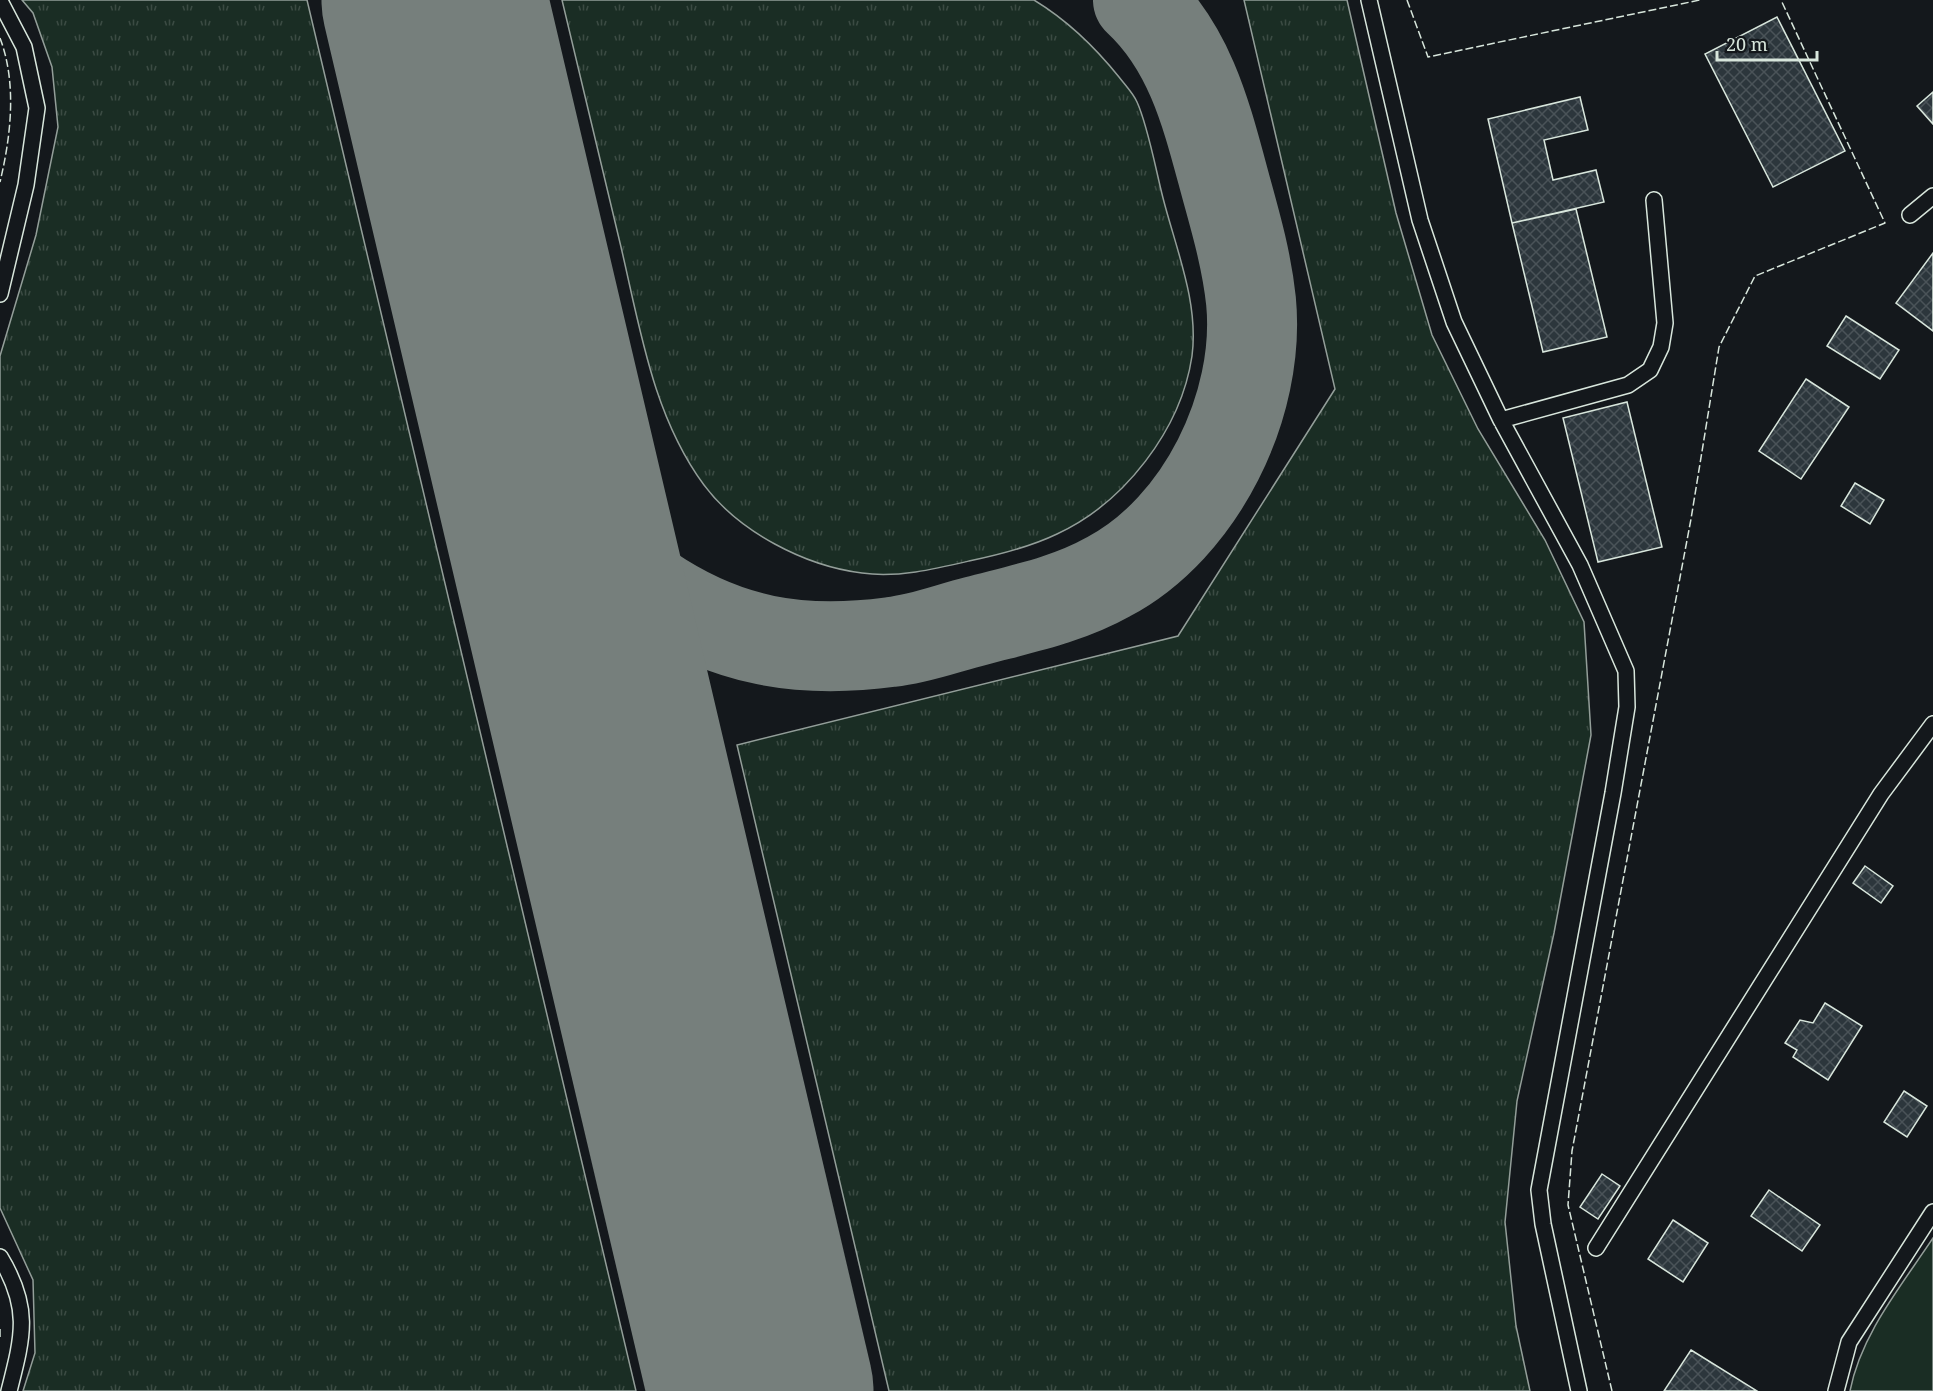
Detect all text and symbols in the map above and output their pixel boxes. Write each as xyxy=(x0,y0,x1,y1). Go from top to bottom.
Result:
scale bar xyxy=(1717,24,1818,62)
text: 20 m xyxy=(1726,32,1768,56)

